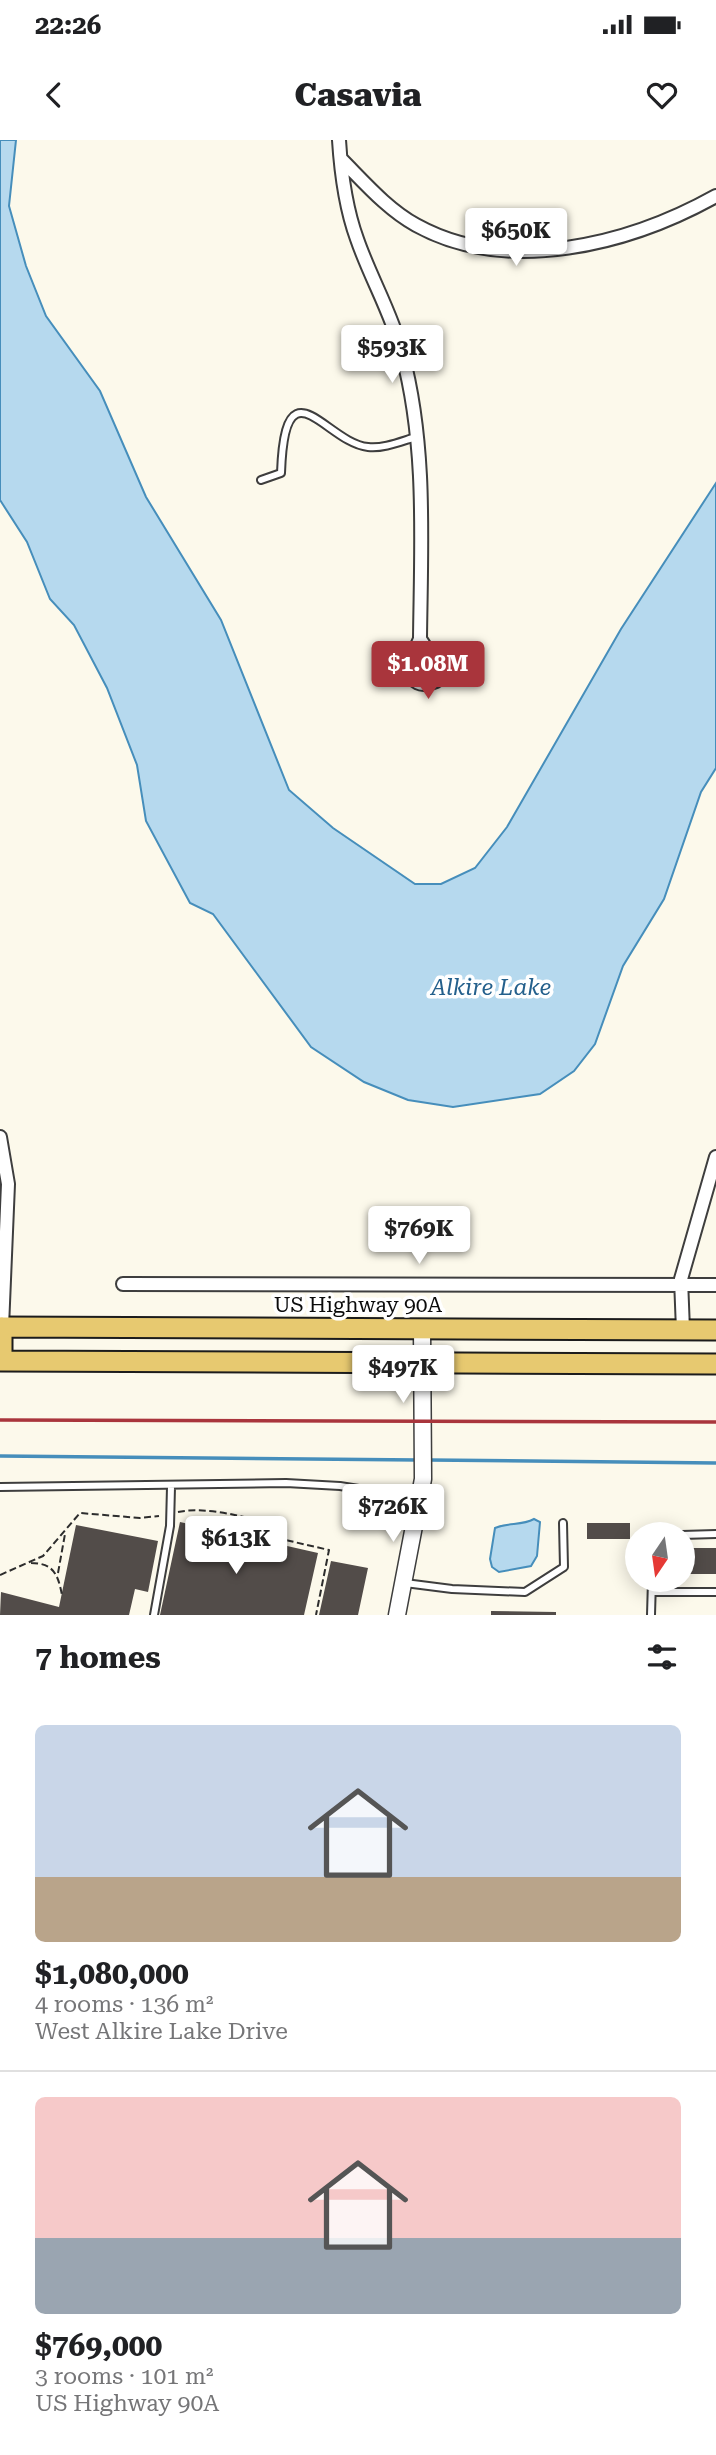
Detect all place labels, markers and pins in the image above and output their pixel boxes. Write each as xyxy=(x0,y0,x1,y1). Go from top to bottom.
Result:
pin: $650K xyxy=(467,208,565,268)
pin: $593K xyxy=(343,326,441,385)
pin: $1.08M xyxy=(371,642,485,701)
pin: $769K xyxy=(370,1206,468,1266)
pin: $497K xyxy=(354,1346,452,1405)
pin: $726K xyxy=(344,1484,442,1544)
pin: $613K xyxy=(187,1516,285,1576)

